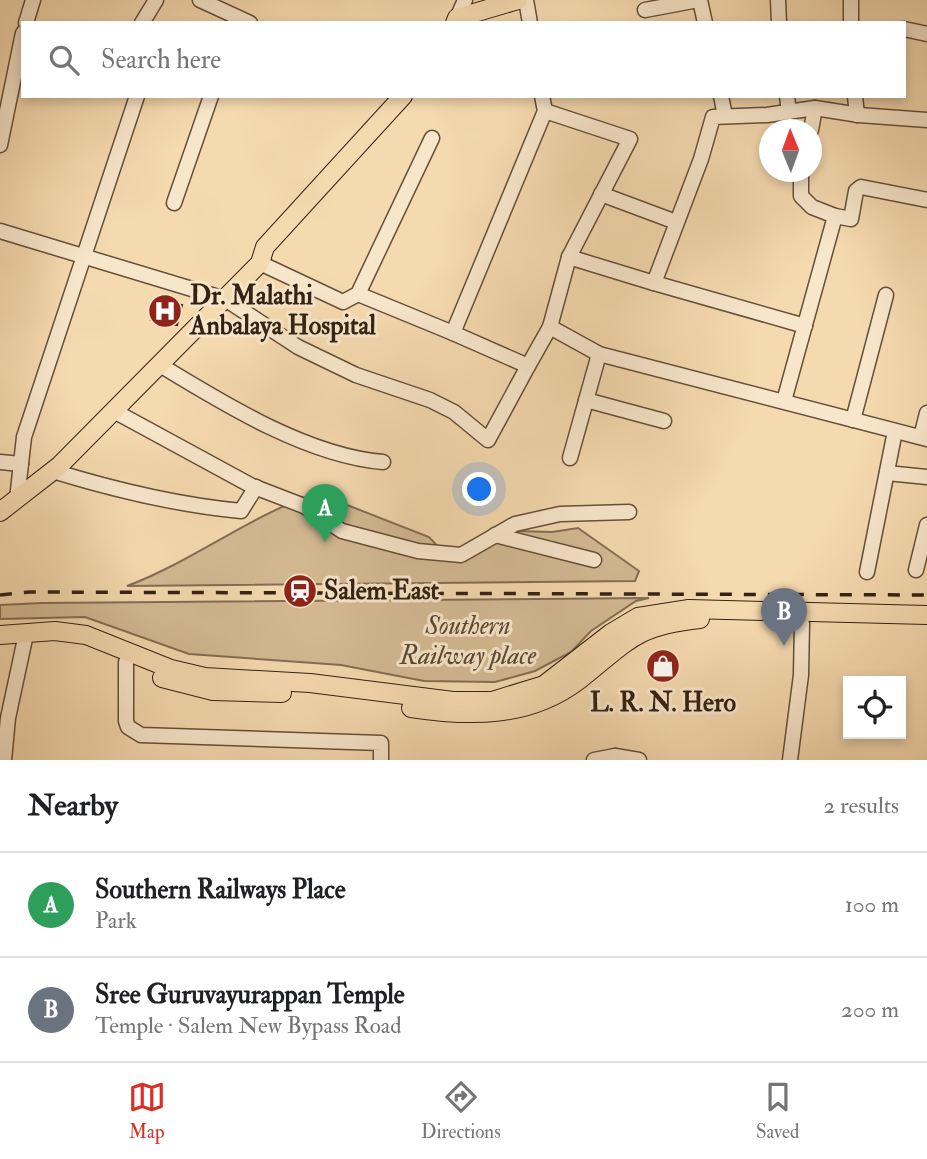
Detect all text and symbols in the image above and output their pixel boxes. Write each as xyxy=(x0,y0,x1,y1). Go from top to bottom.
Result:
search box xyxy=(21,21,906,98)
icon: search xyxy=(45,41,83,79)
text: Search here xyxy=(101,44,221,76)
north arrow xyxy=(759,119,822,182)
place label: Dr. Malathi Anbalaya Hospital xyxy=(189,280,376,343)
hospital icon: Dr. Malathi Anbalaya Hospital xyxy=(146,292,184,330)
your location xyxy=(462,472,496,506)
pin: A xyxy=(302,484,348,542)
station icon: Salem East xyxy=(281,572,319,610)
place label: Salem East xyxy=(324,575,440,607)
pin: B xyxy=(761,588,807,646)
park label: Southern Railway place xyxy=(399,610,537,672)
shop icon: L. R. N. Hero xyxy=(644,647,682,685)
map controls xyxy=(843,676,906,739)
button: locate xyxy=(843,676,906,739)
place label: L. R. N. Hero xyxy=(590,687,737,719)
text: Nearby xyxy=(28,787,118,824)
text: 2 results xyxy=(824,791,899,820)
text: Southern Railways Place xyxy=(95,874,346,906)
text: A xyxy=(44,890,58,919)
text: 100 m xyxy=(845,890,899,919)
text: Park xyxy=(95,906,137,935)
text: Sree Guruvayurappan Temple xyxy=(95,979,405,1011)
text: B xyxy=(43,995,59,1024)
text: 200 m xyxy=(841,995,899,1024)
text: Temple · Salem New Bypass Road xyxy=(95,1011,402,1040)
tab: Map xyxy=(128,1078,166,1144)
tab: Directions xyxy=(421,1078,501,1144)
tab: Saved xyxy=(756,1078,799,1144)

